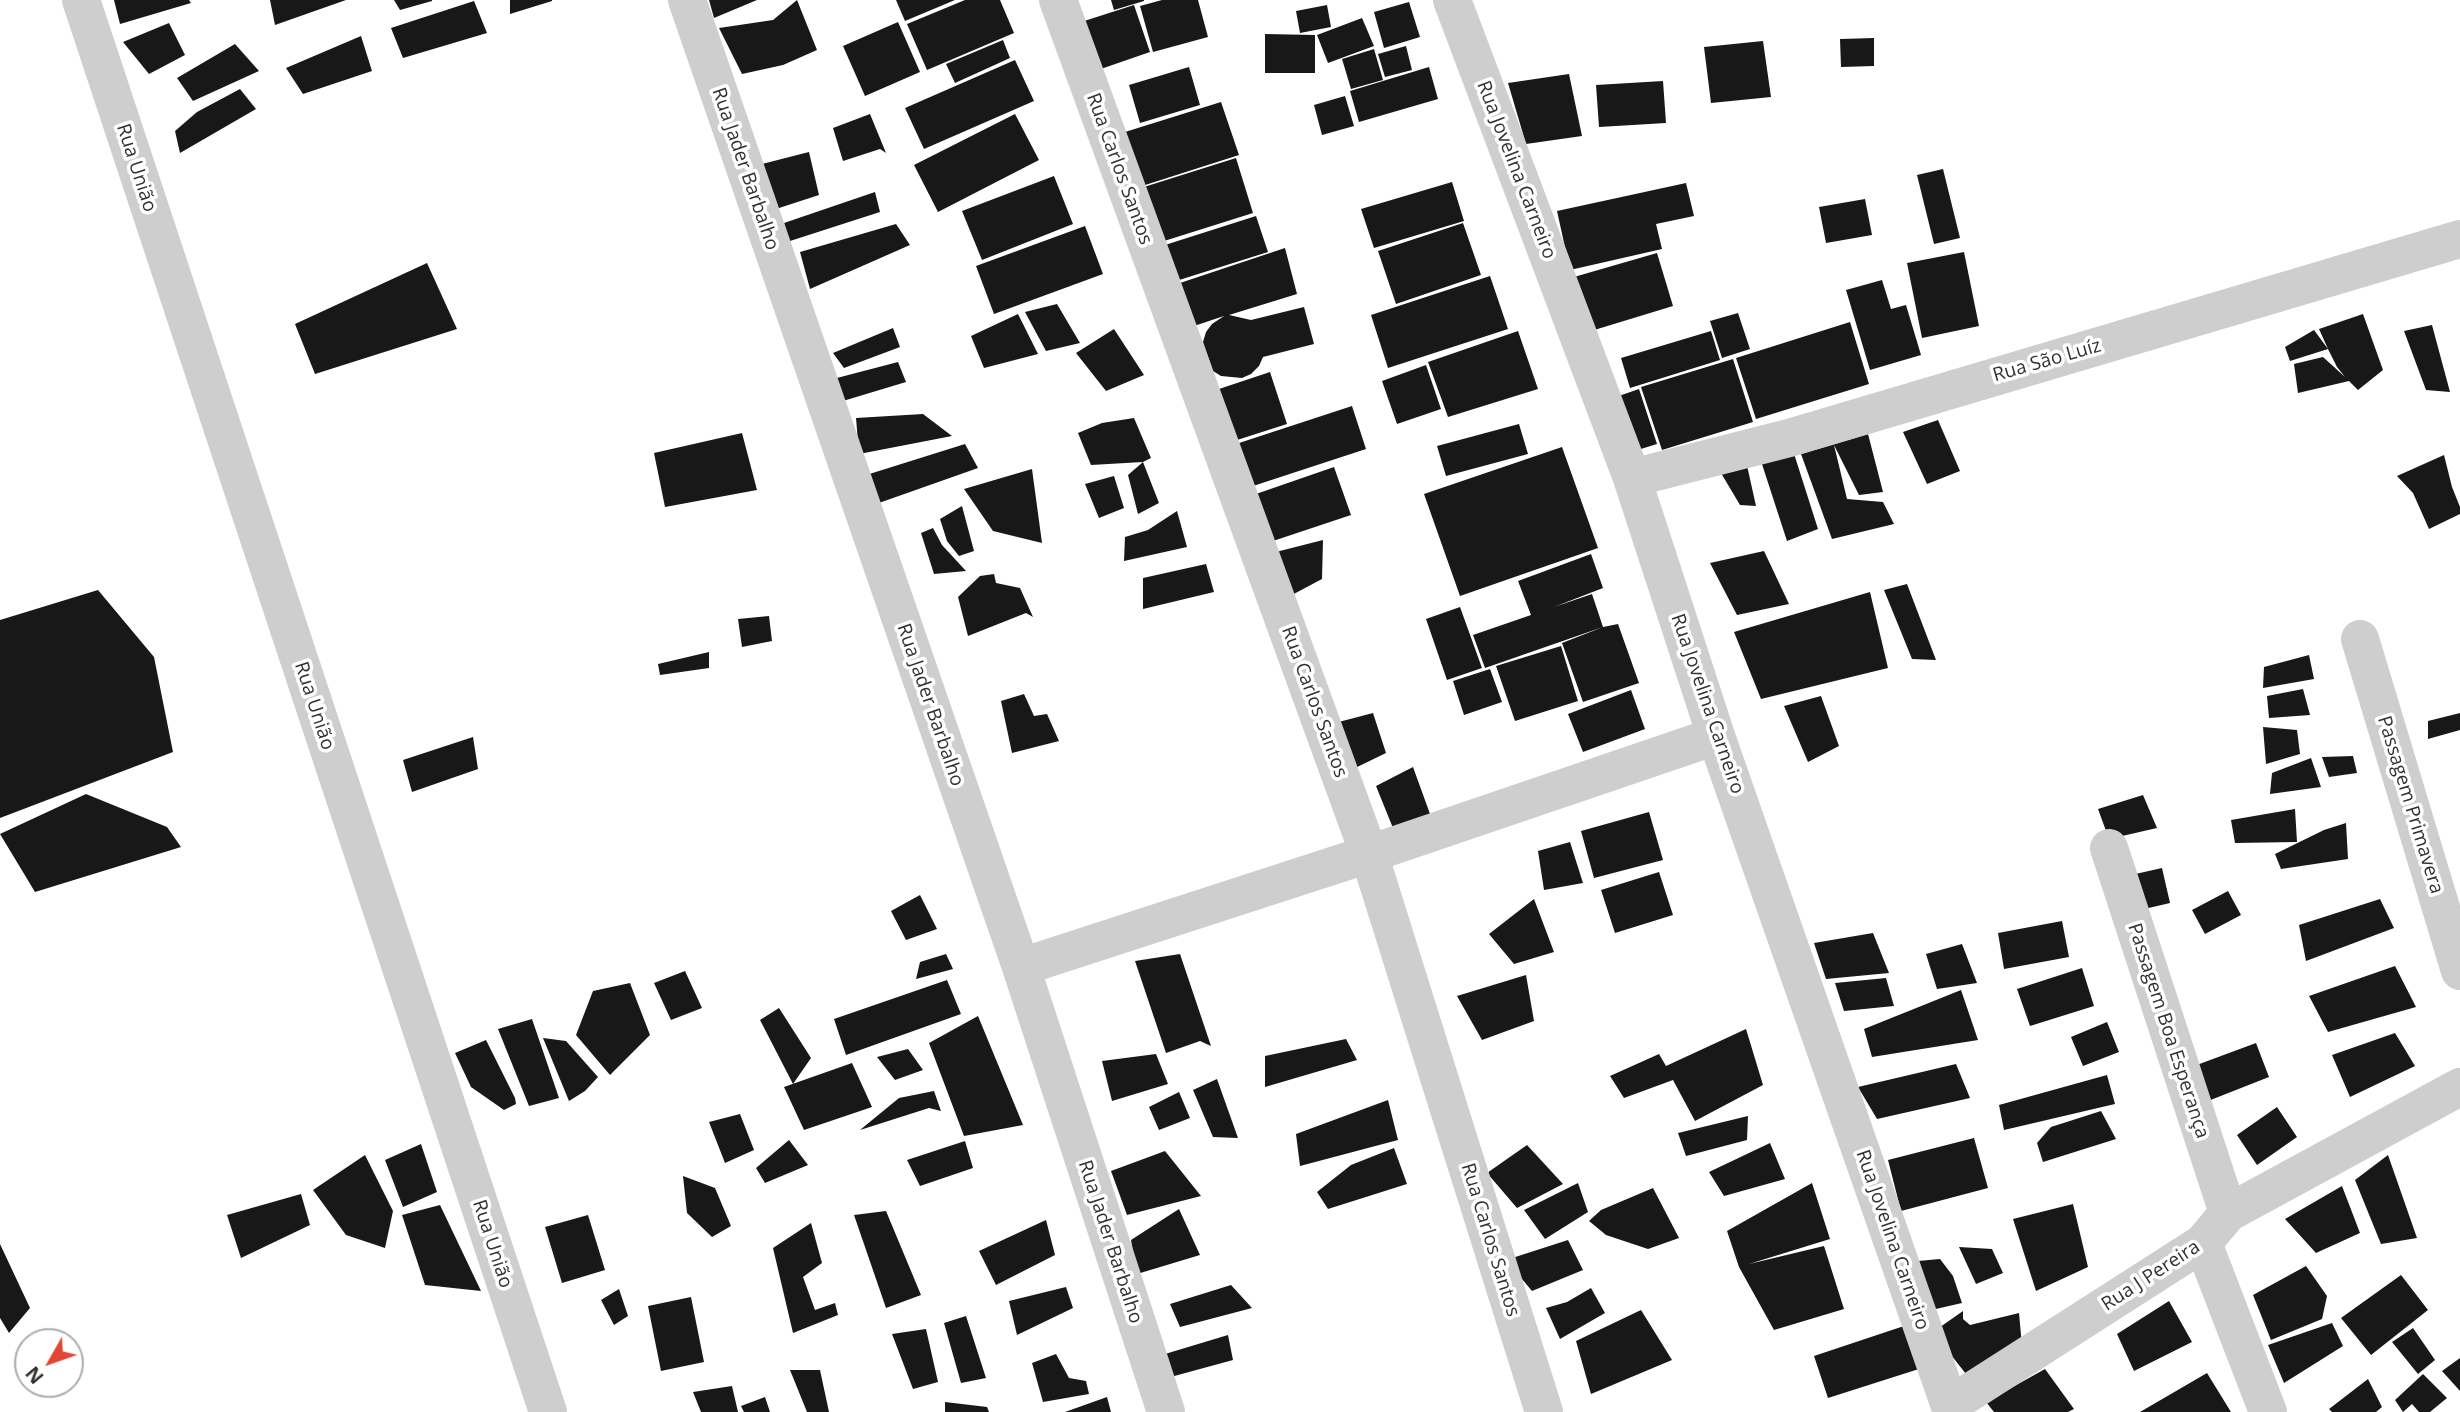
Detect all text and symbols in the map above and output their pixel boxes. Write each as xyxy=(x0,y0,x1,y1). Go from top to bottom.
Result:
street label: Rua Jovelina Carneiro xyxy=(1472,78,1560,262)
street label: Rua Jader Barbalho xyxy=(707,85,783,253)
street label: Rua Carlos Santos xyxy=(1081,90,1157,248)
street label: Rua União xyxy=(111,121,161,215)
street label: Rua São Luíz xyxy=(1990,335,2104,387)
street label: Rua Jovelina Carneiro xyxy=(1665,611,1749,797)
street label: Rua Jader Barbalho xyxy=(892,621,968,789)
street label: Rua Carlos Santos xyxy=(1276,623,1352,781)
street label: Rua União xyxy=(289,659,339,753)
street label: Passagem Primavera xyxy=(2372,713,2448,897)
street label: Passagem Boa Esperança xyxy=(2122,921,2214,1141)
street label: Rua Jovelina Carneiro xyxy=(1850,1147,1934,1333)
street label: Rua Jader Barbalho xyxy=(1073,1158,1147,1326)
street label: Rua Carlos Santos xyxy=(1456,1161,1524,1319)
street label: Rua União xyxy=(467,1197,517,1291)
street label: Rua J Pereira xyxy=(2098,1236,2204,1316)
north arrow xyxy=(14,1328,84,1398)
text: N xyxy=(20,1361,49,1389)

